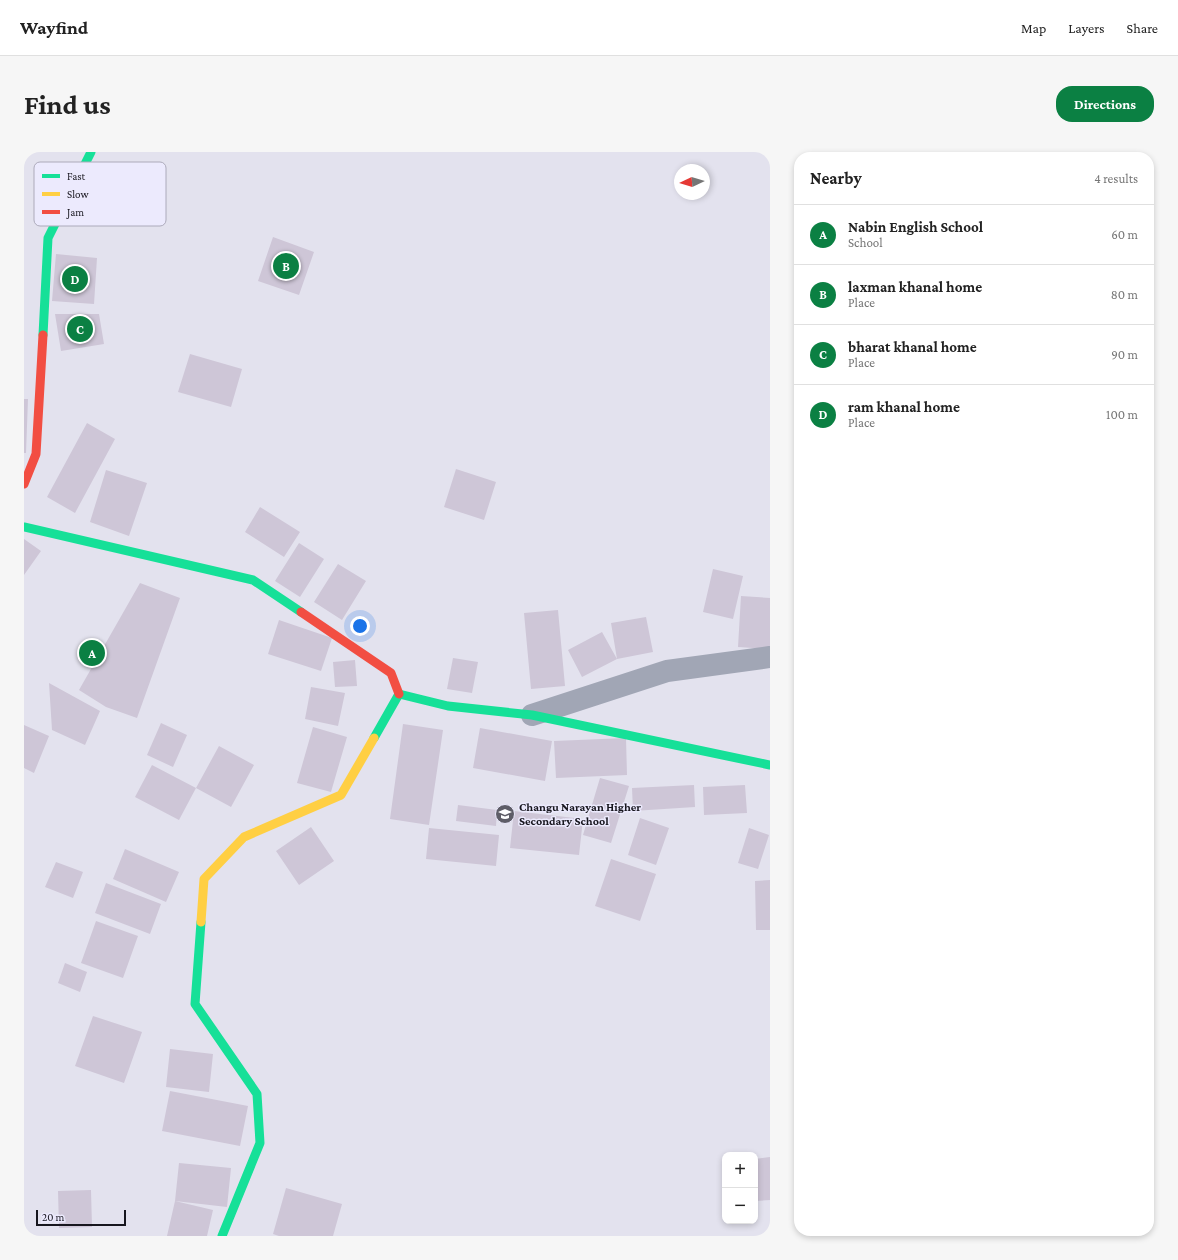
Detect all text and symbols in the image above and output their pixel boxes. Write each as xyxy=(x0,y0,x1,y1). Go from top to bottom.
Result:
text: Wayfind xyxy=(20,17,88,38)
text: Map xyxy=(1021,20,1046,36)
text: Layers xyxy=(1068,20,1105,36)
text: Share xyxy=(1127,20,1158,36)
button: Directions xyxy=(1056,86,1154,122)
text: Find us xyxy=(24,89,111,120)
legend xyxy=(34,162,166,226)
north arrow xyxy=(674,164,710,200)
text: Nearby xyxy=(810,169,862,188)
text: Fast xyxy=(67,170,86,182)
text: 4 results xyxy=(1094,171,1138,186)
text: Slow xyxy=(67,188,89,200)
text: Jam xyxy=(66,206,84,219)
text: Nabin English School xyxy=(848,219,983,235)
text: A xyxy=(819,227,827,242)
text: 60 m xyxy=(1111,227,1138,242)
text: School xyxy=(848,235,883,250)
pin: B xyxy=(273,251,299,281)
pin: D xyxy=(62,264,88,294)
text: laxman khanal home xyxy=(848,279,982,295)
text: B xyxy=(819,287,827,302)
text: 80 m xyxy=(1111,287,1138,302)
text: Place xyxy=(848,295,875,310)
pin: C xyxy=(67,314,93,344)
text: bharat khanal home xyxy=(848,339,977,355)
text: C xyxy=(819,347,827,362)
text: 90 m xyxy=(1111,347,1138,362)
text: Place xyxy=(848,355,875,370)
text: ram khanal home xyxy=(848,399,960,415)
text: D xyxy=(819,407,827,422)
text: 100 m xyxy=(1106,407,1138,422)
text: Place xyxy=(848,415,875,430)
your location xyxy=(350,616,370,636)
pin: A xyxy=(79,638,105,668)
place label: Changu Narayan Higher Secondary School xyxy=(519,800,641,828)
school or university icon: Changu Narayan Higher Secondary School xyxy=(494,803,516,825)
map controls xyxy=(722,1152,758,1224)
button: + xyxy=(722,1152,758,1188)
button: − xyxy=(722,1188,758,1224)
scale bar xyxy=(36,1208,126,1227)
text: 20 m xyxy=(42,1211,64,1223)

